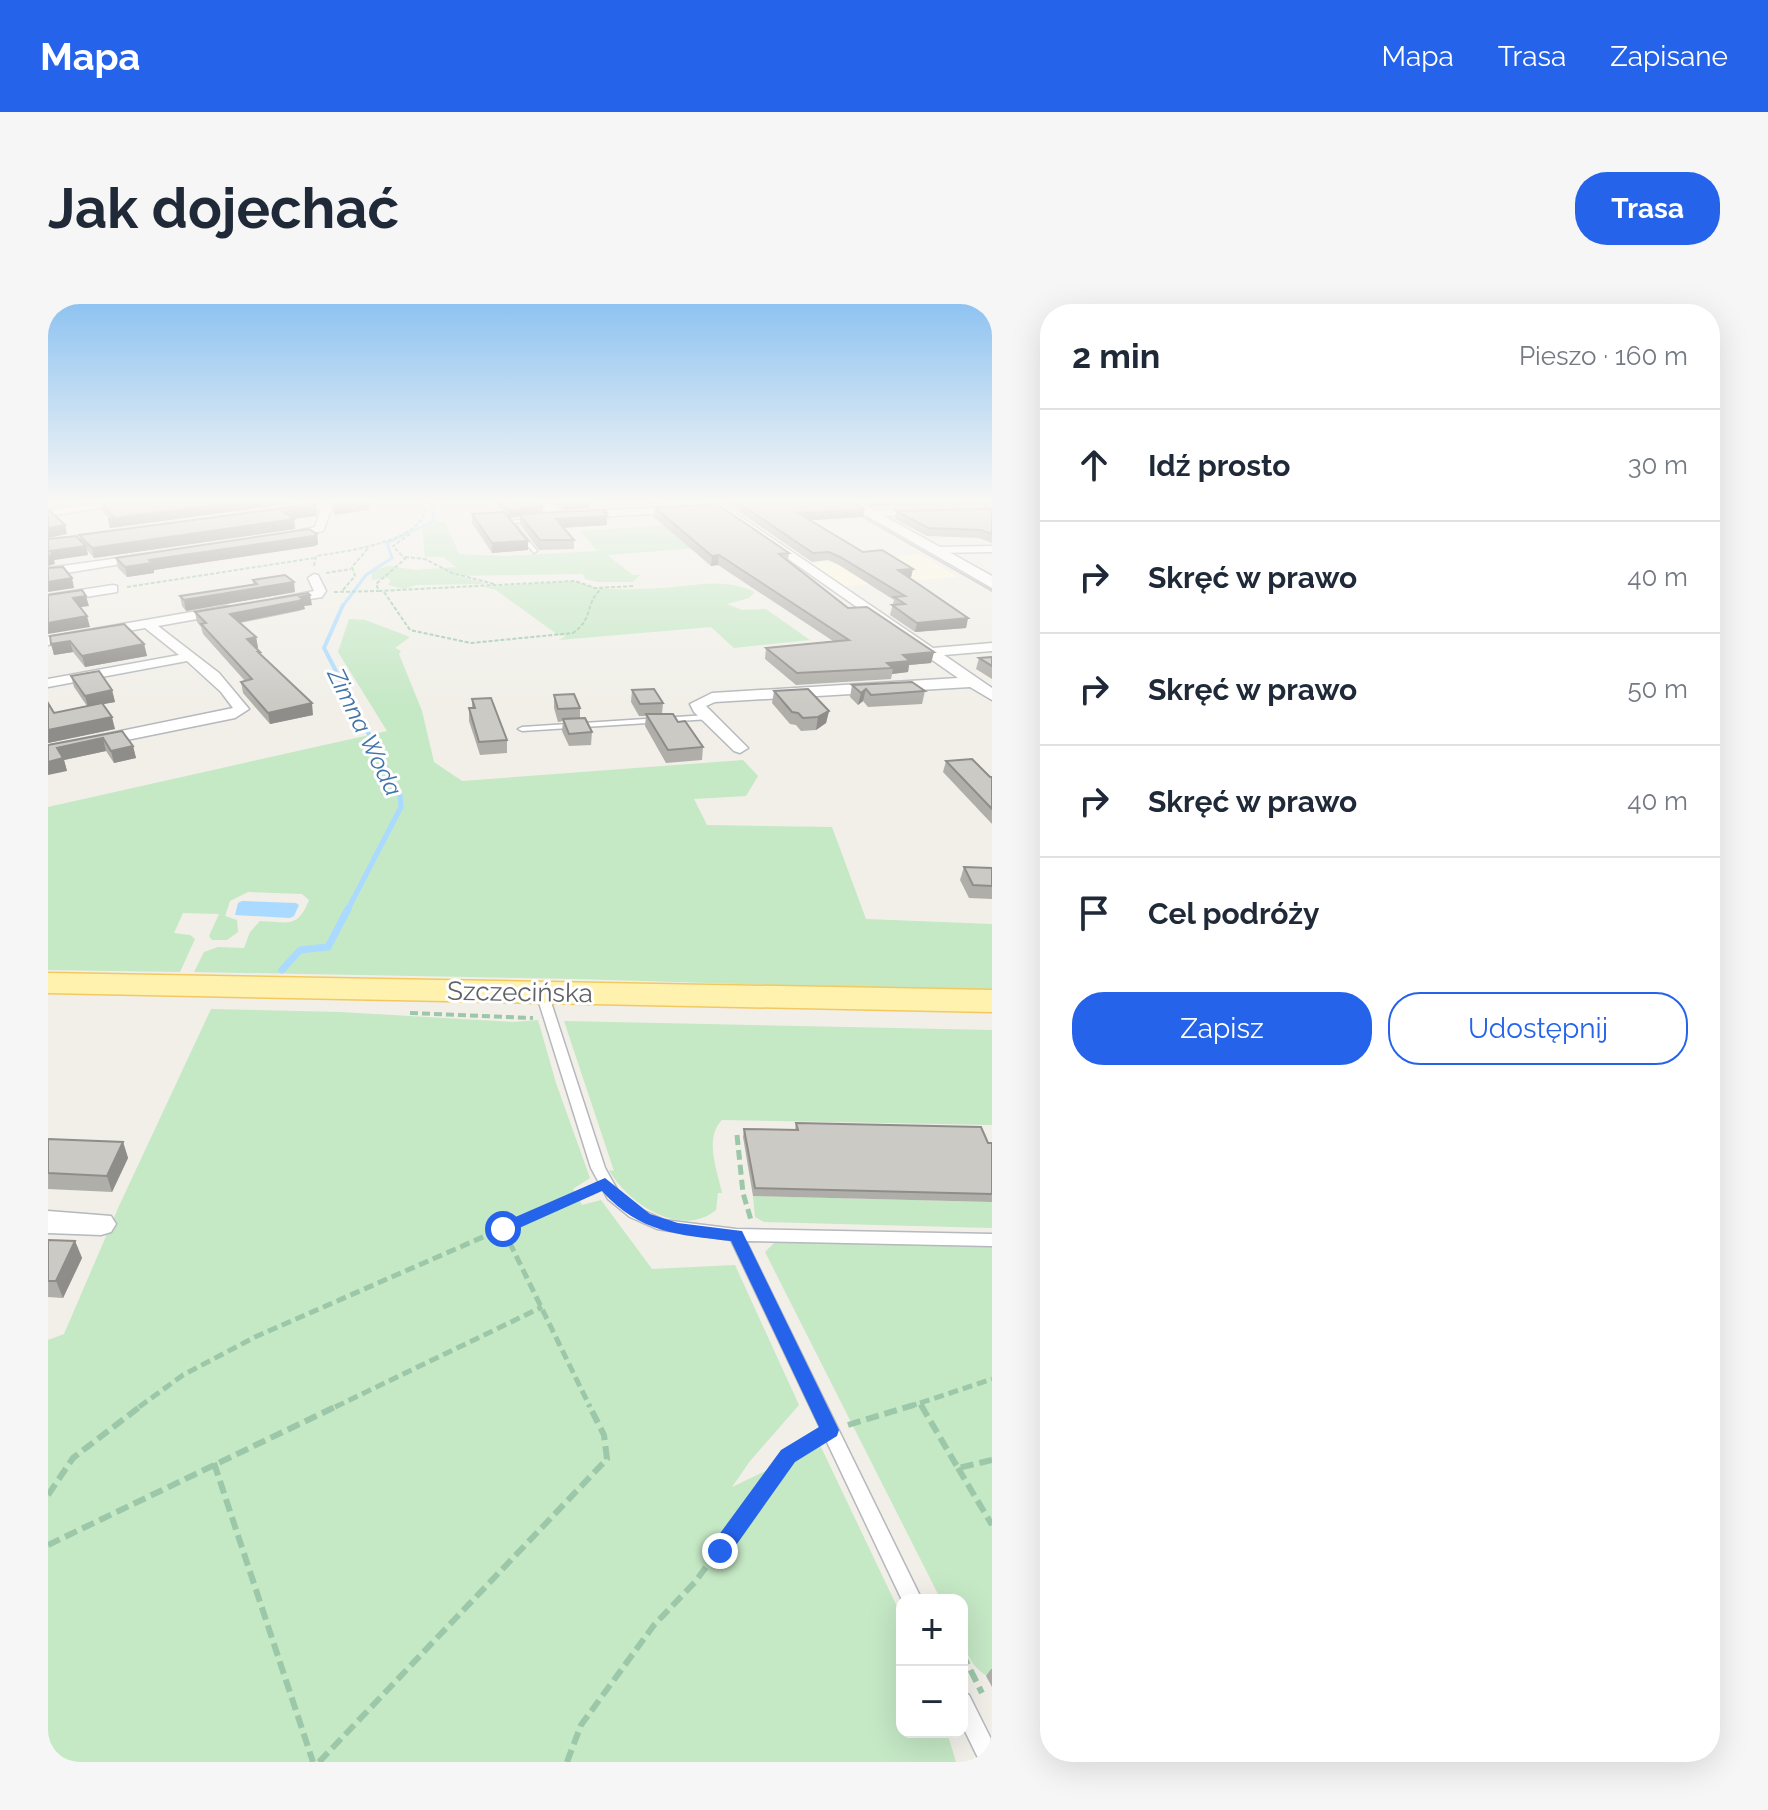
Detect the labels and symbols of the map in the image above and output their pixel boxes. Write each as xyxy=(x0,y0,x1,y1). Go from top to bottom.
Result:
water label: Zimna Woda xyxy=(321,663,408,801)
street label: Szczecińska xyxy=(447,976,593,1008)
route start xyxy=(485,1211,521,1247)
route end xyxy=(702,1533,738,1569)

